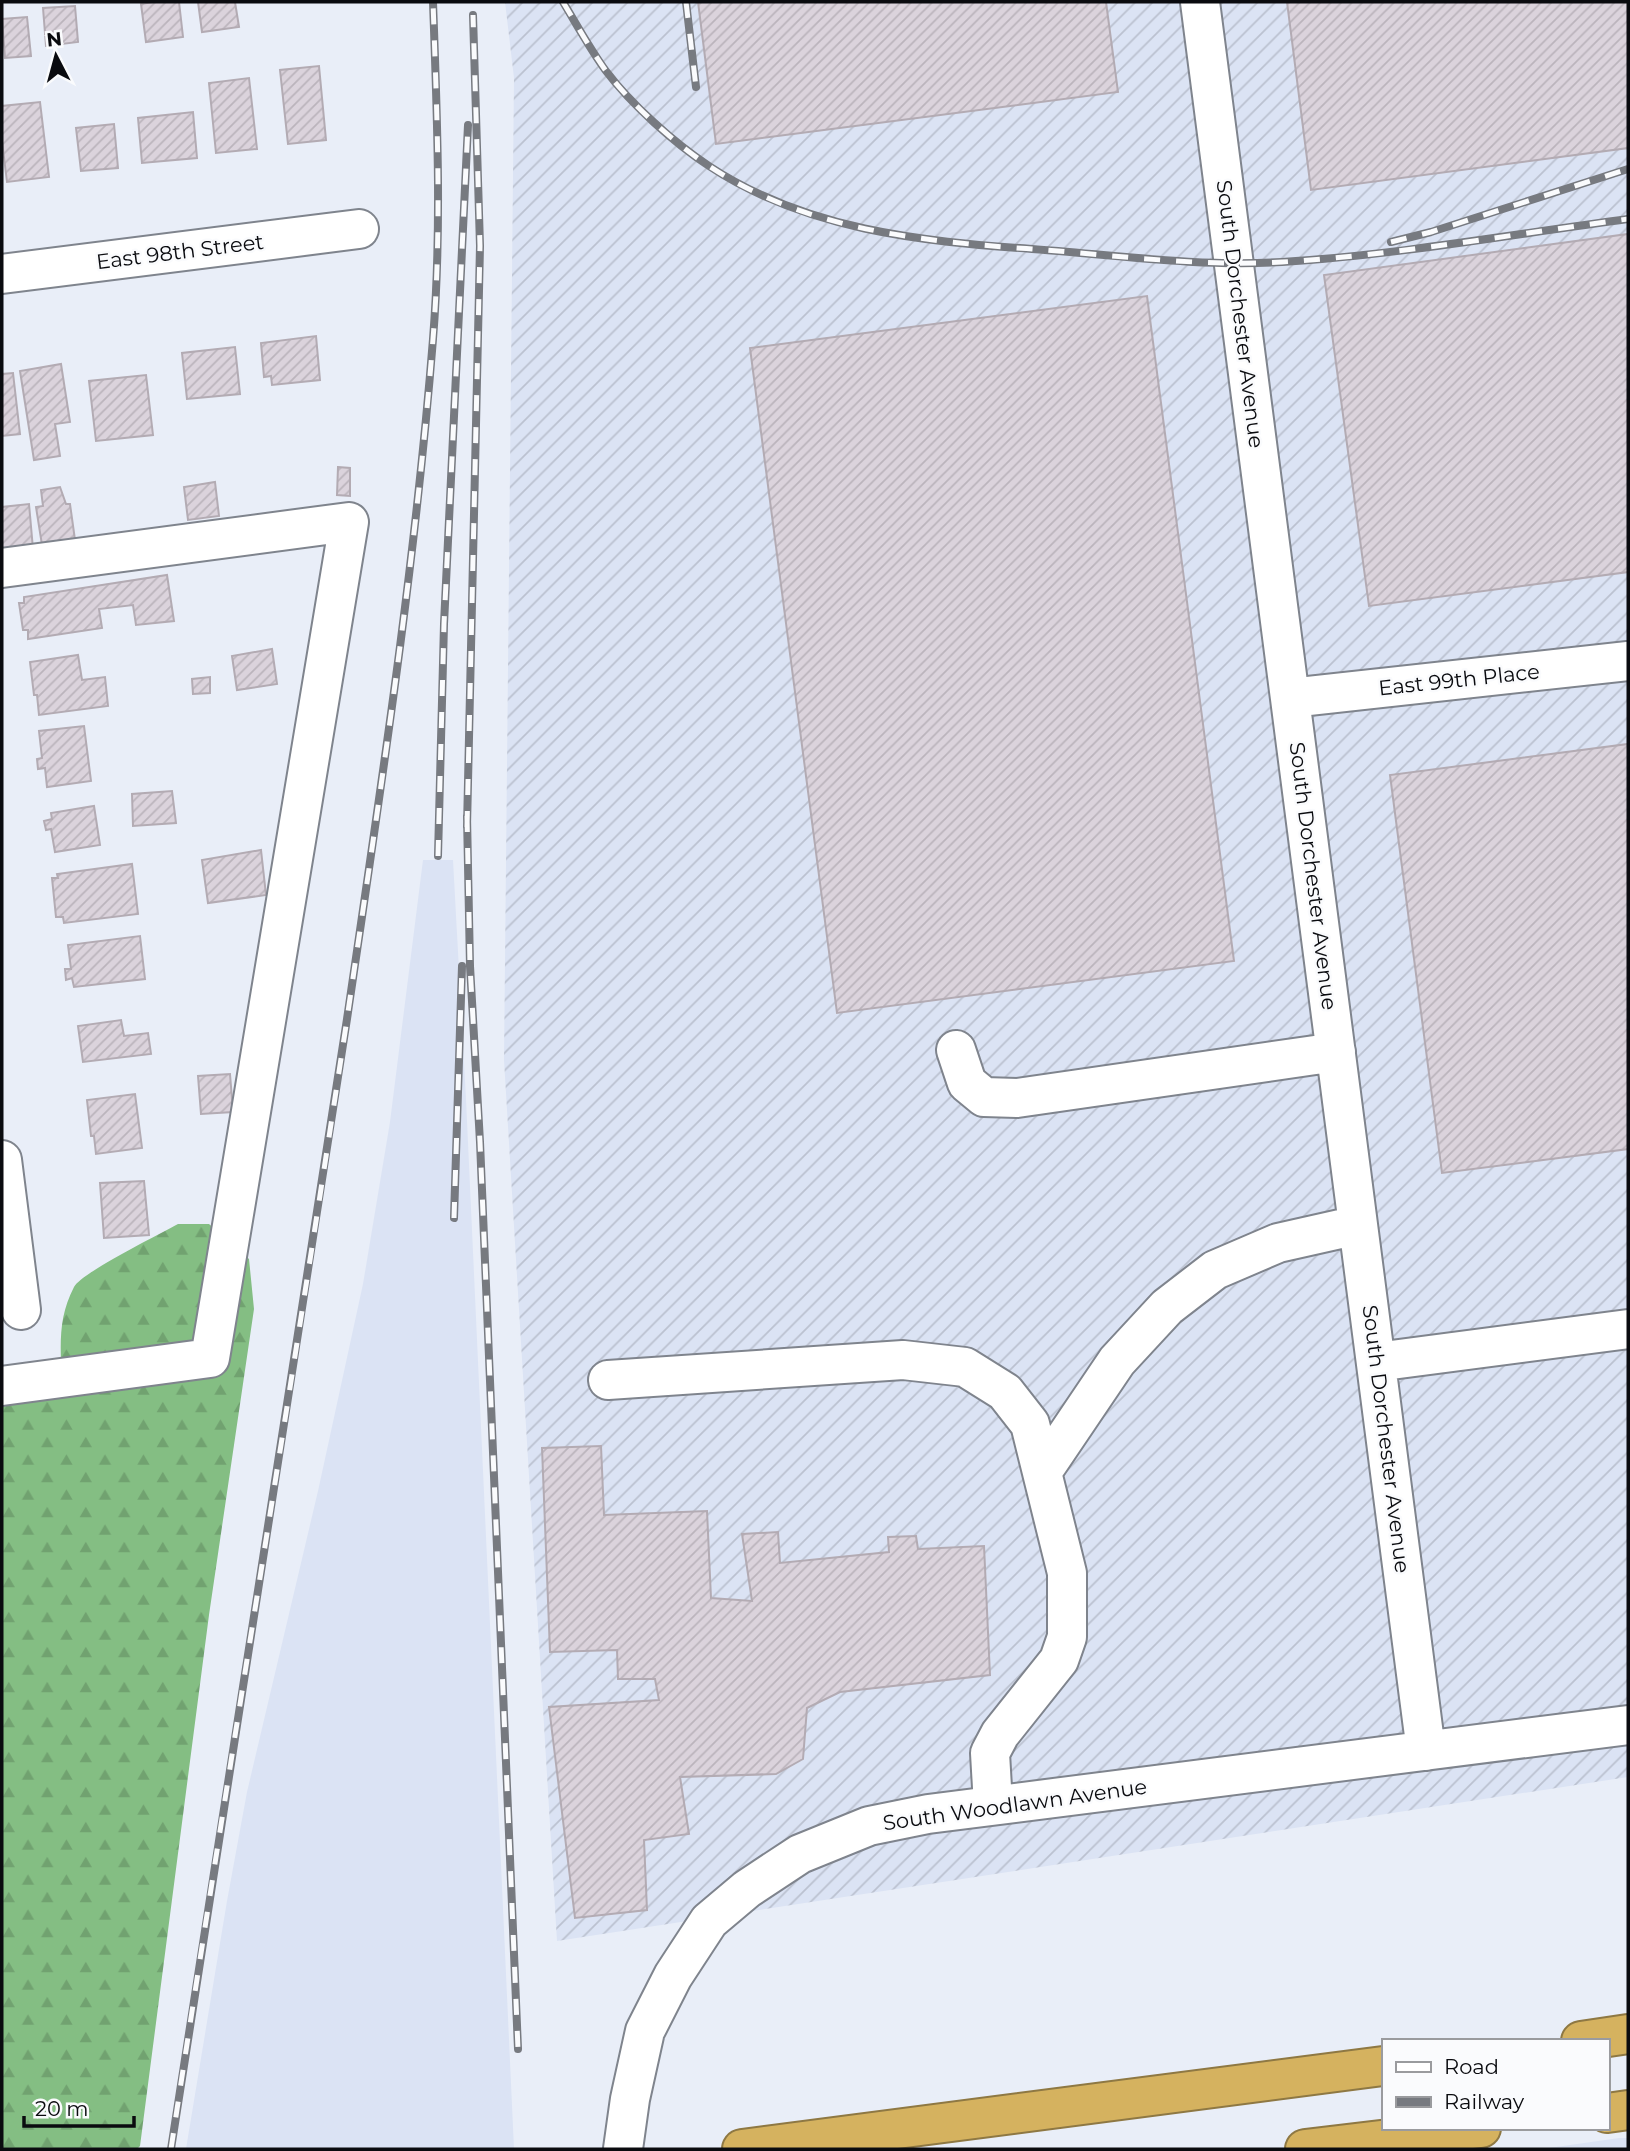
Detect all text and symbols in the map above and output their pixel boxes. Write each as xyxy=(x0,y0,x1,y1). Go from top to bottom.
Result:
north arrow xyxy=(21,21,91,91)
text: N xyxy=(45,27,63,52)
street label: South Dorchester Avenue xyxy=(1212,178,1269,449)
street label: East 98th Street xyxy=(95,229,265,274)
street label: East 99th Place xyxy=(1377,659,1541,700)
street label: South Dorchester Avenue xyxy=(1285,740,1342,1011)
street label: South Dorchester Avenue xyxy=(1358,1303,1415,1574)
street label: South Woodlawn Avenue xyxy=(881,1774,1149,1835)
legend xyxy=(1382,2039,1609,2130)
text: Road xyxy=(1444,2054,1499,2079)
scale bar xyxy=(24,2084,135,2128)
text: Railway xyxy=(1444,2089,1525,2114)
text: 20 m xyxy=(35,2096,89,2121)

